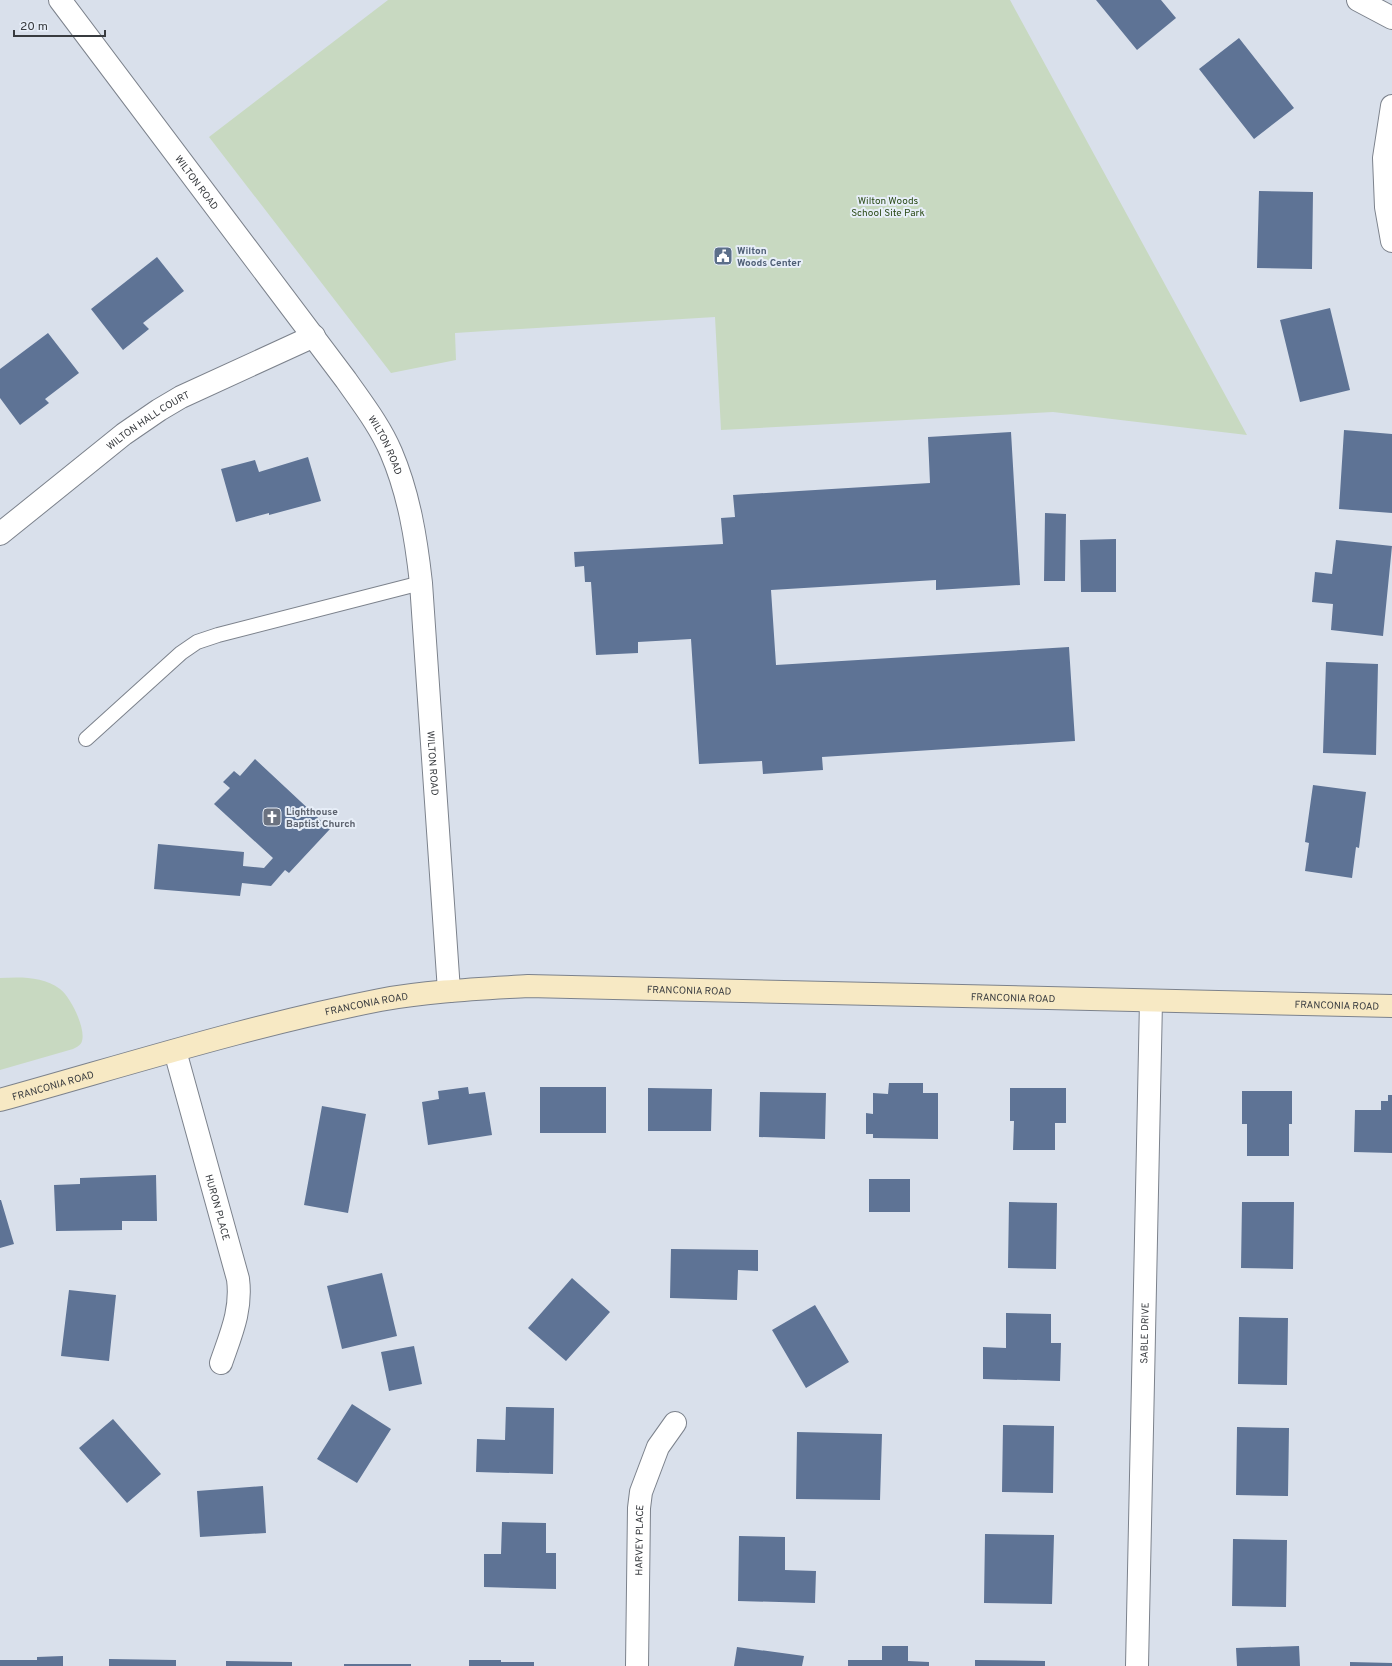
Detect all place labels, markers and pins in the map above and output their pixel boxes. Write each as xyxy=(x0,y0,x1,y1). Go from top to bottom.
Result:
public building icon: Wilton Woods Center xyxy=(712,245,734,267)
place label: Wilton Woods Center xyxy=(737,245,802,270)
church icon: Lighthouse Baptist Church xyxy=(261,806,283,828)
place label: Lighthouse Baptist Church xyxy=(286,806,356,831)

